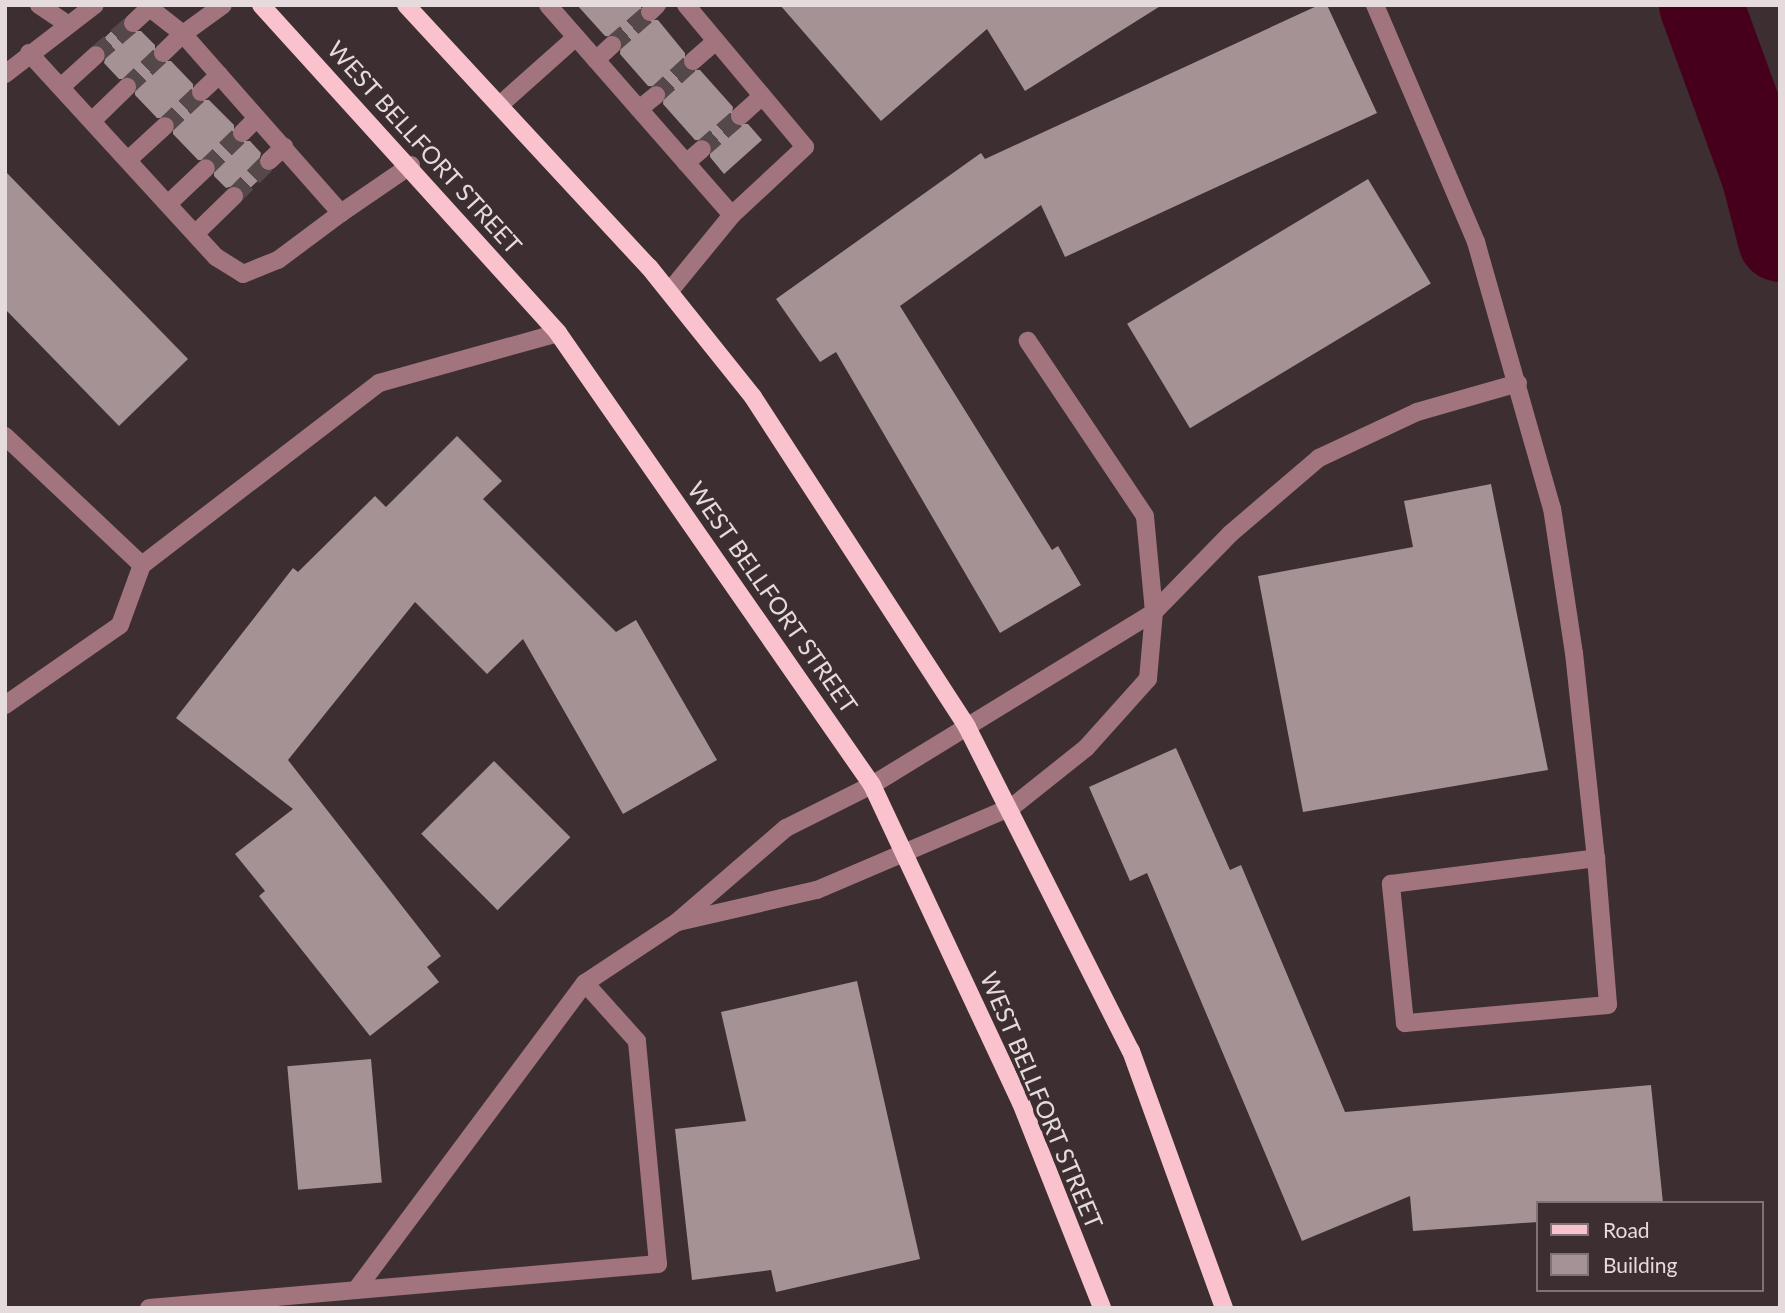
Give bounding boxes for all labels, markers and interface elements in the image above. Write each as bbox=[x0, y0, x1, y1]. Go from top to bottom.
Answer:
street label: WEST BELLFORT STREET bbox=[321, 34, 529, 260]
street label: WEST BELLFORT STREET bbox=[682, 475, 864, 719]
street label: WEST BELLFORT STREET bbox=[975, 967, 1109, 1233]
legend bbox=[1536, 1201, 1764, 1292]
text: Road bbox=[1603, 1217, 1650, 1242]
text: Building bbox=[1603, 1252, 1678, 1277]

